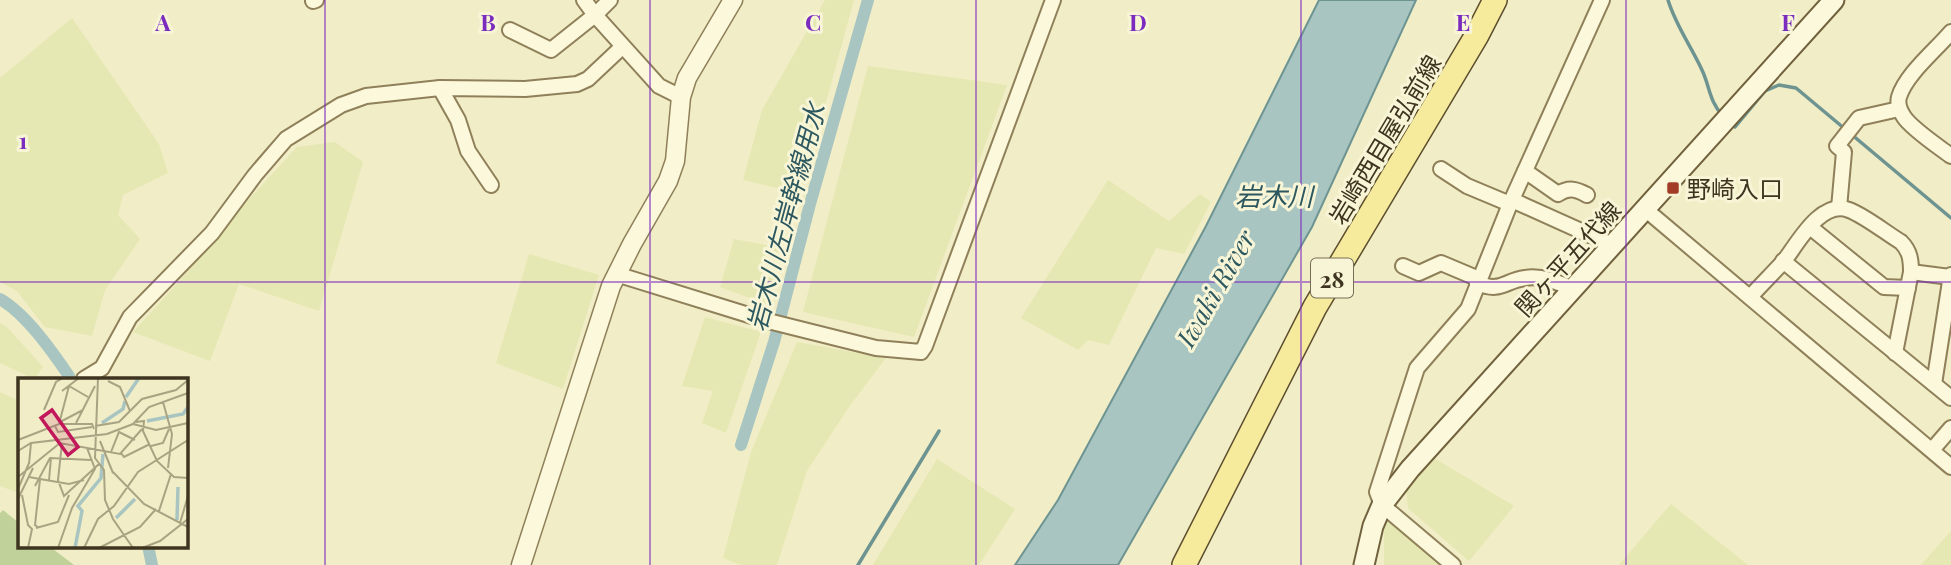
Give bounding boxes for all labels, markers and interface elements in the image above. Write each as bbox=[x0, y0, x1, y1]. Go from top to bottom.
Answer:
text: A bbox=[154, 6, 171, 37]
text: B bbox=[480, 6, 496, 37]
text: C bbox=[805, 6, 821, 37]
text: D bbox=[1129, 6, 1147, 37]
text: E bbox=[1456, 6, 1470, 37]
text: F bbox=[1781, 6, 1795, 37]
street label: 岩崎西目屋弘前線 bbox=[1321, 48, 1447, 230]
water label: 岩木川左岸幹線用水 bbox=[738, 97, 833, 335]
text: 1 bbox=[19, 124, 28, 155]
place label: 野崎入口 bbox=[1687, 172, 1783, 204]
water label: 岩木川 bbox=[1235, 178, 1316, 213]
marker: 野崎入口 bbox=[1665, 180, 1681, 196]
street label: 関ヶ平五代線 bbox=[1507, 194, 1627, 322]
water label: Iwaki River bbox=[1167, 223, 1263, 354]
road number: 28 bbox=[1311, 258, 1353, 298]
inset map bbox=[18, 378, 187, 548]

